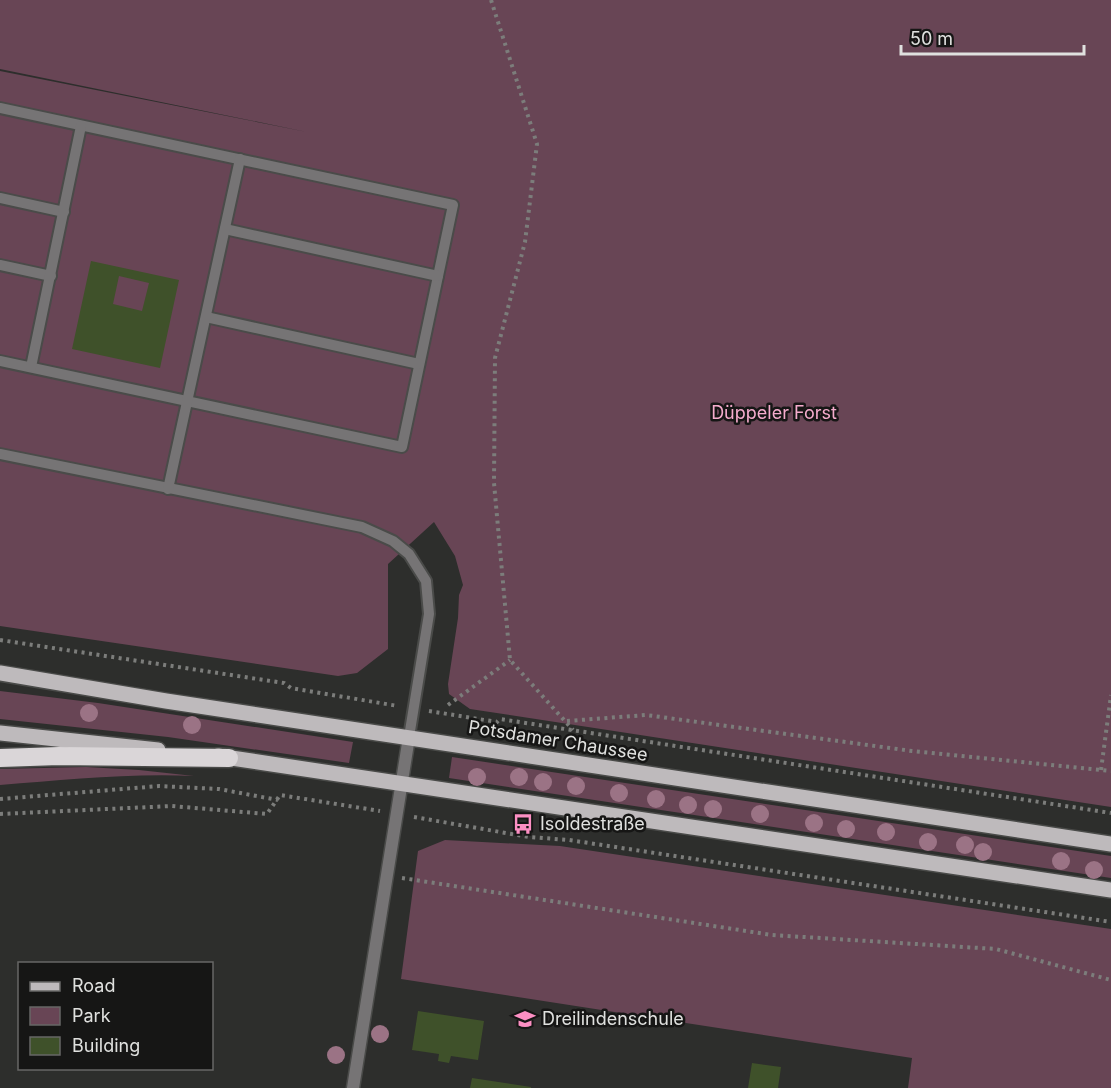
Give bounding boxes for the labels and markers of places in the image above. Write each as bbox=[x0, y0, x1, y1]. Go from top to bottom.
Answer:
bus stop icon: Isoldestraße bbox=[511, 812, 535, 836]
place label: Isoldestraße bbox=[540, 813, 645, 834]
school or university icon: Dreilindenschule bbox=[513, 1007, 537, 1031]
place label: Dreilindenschule bbox=[542, 1008, 684, 1029]

